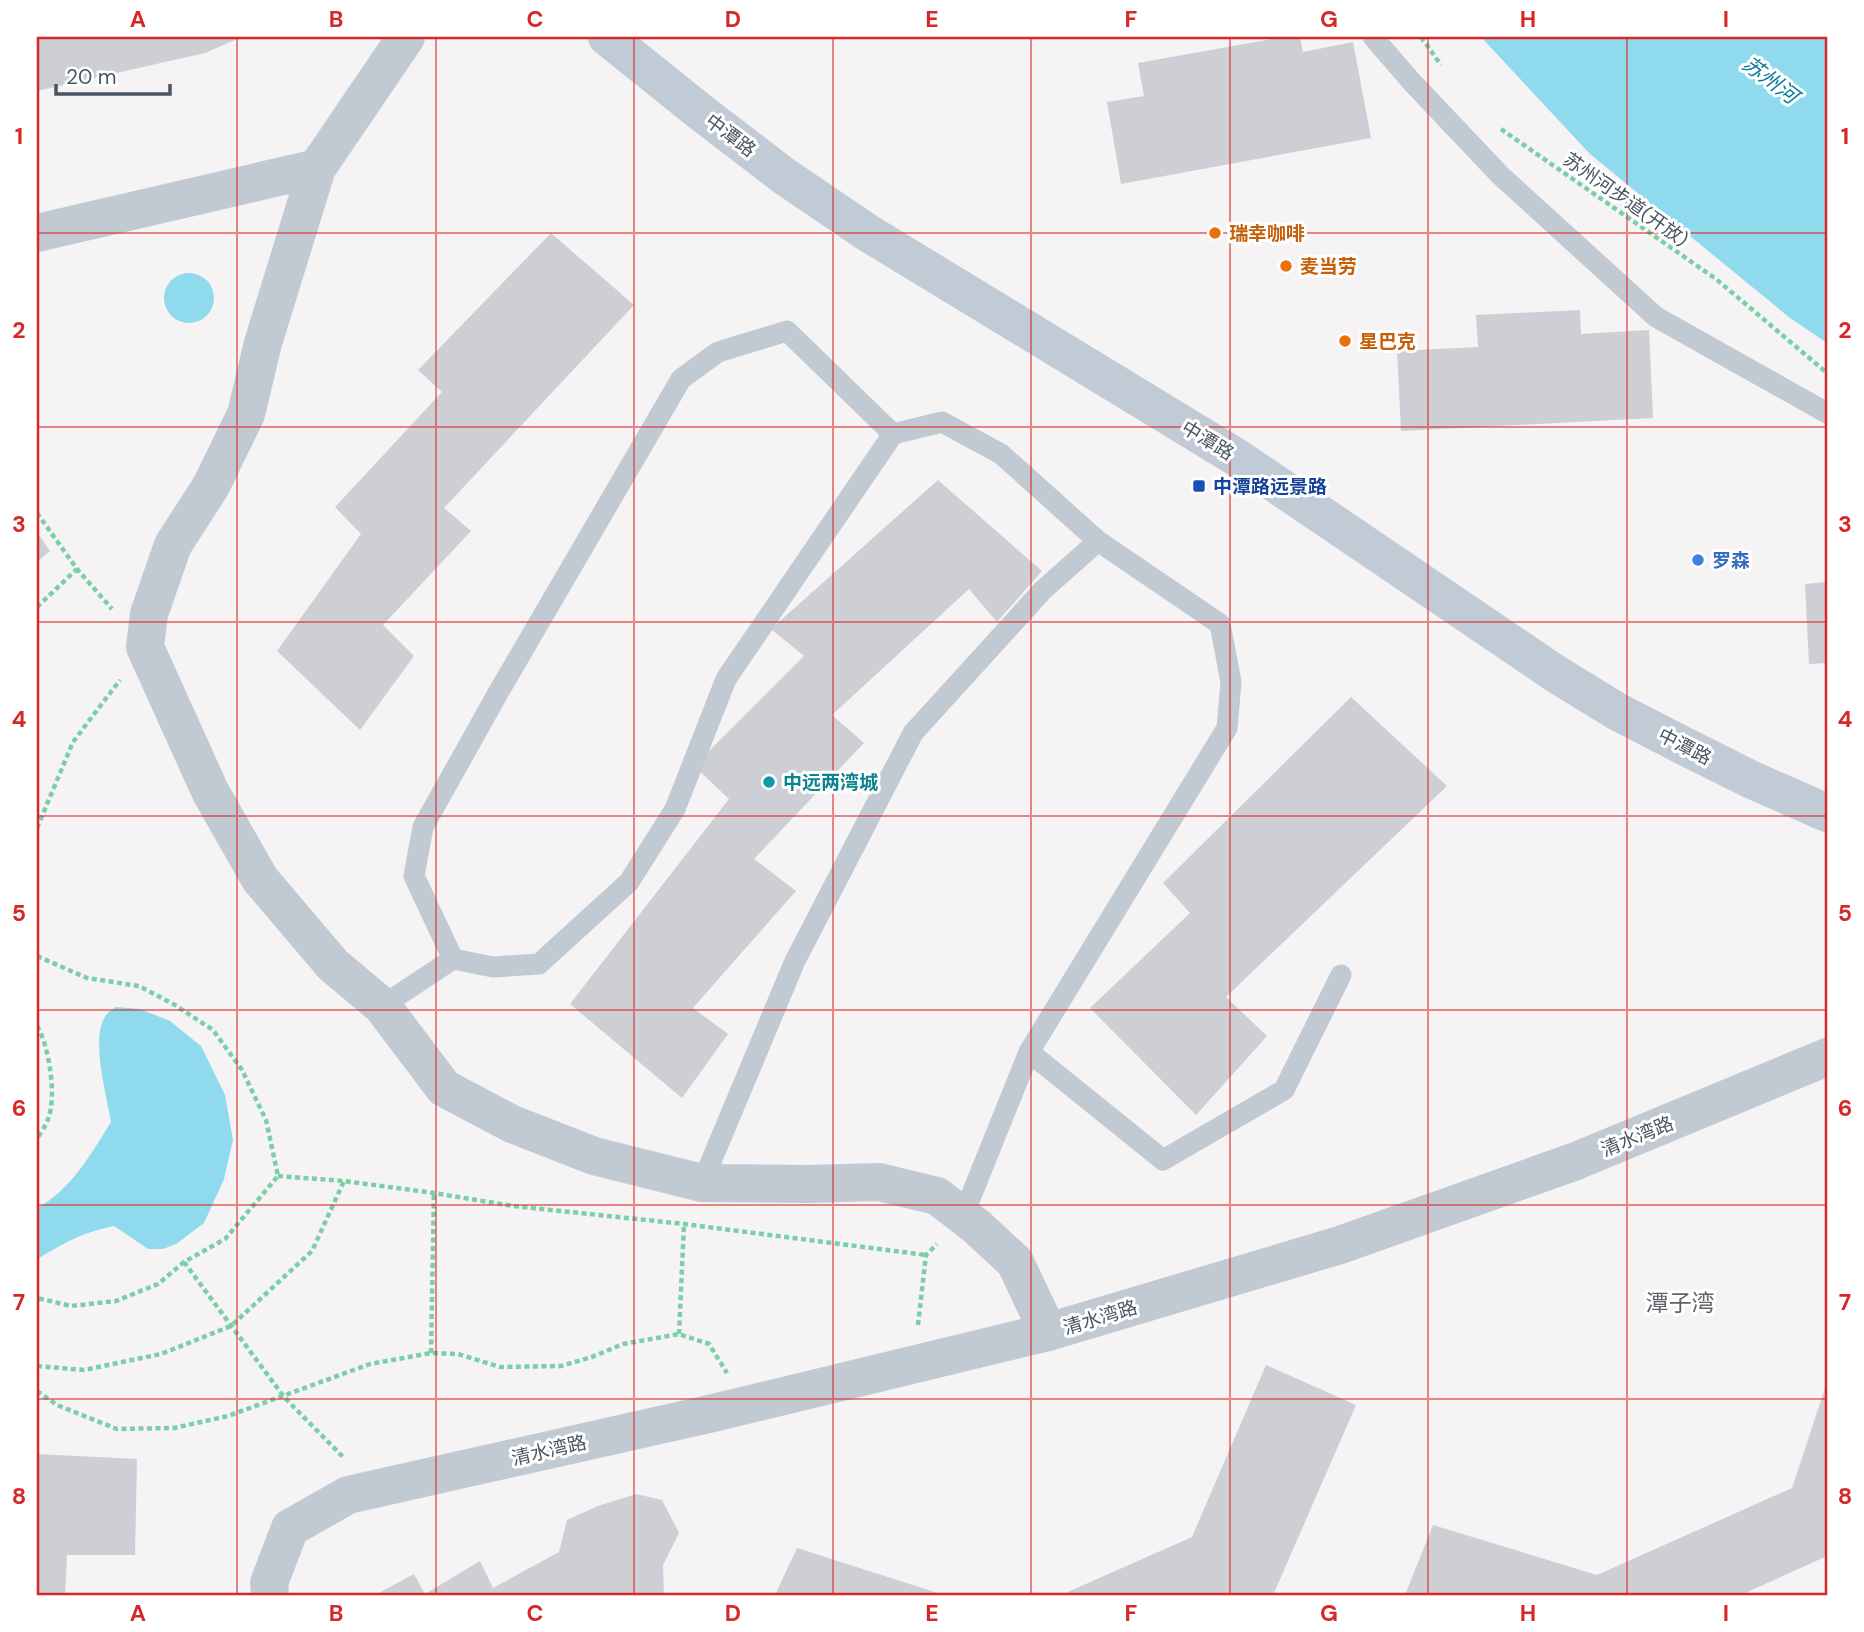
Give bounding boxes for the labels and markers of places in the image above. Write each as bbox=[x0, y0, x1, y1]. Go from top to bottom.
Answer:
place label: 瑞幸咖啡 bbox=[1229, 221, 1305, 246]
marker: 瑞幸咖啡 bbox=[1207, 225, 1223, 241]
place label: 麦当劳 bbox=[1300, 254, 1357, 279]
marker: 麦当劳 bbox=[1278, 258, 1294, 274]
place label: 星巴克 bbox=[1359, 329, 1416, 354]
marker: 星巴克 bbox=[1337, 333, 1353, 349]
place label: 中潭路远景路 bbox=[1213, 474, 1327, 499]
marker: 中潭路远景路 bbox=[1191, 478, 1207, 494]
place label: 罗森 bbox=[1712, 548, 1750, 573]
marker: 罗森 bbox=[1690, 552, 1706, 568]
place label: 中远两湾城 bbox=[783, 770, 878, 795]
marker: 中远两湾城 bbox=[761, 774, 777, 790]

